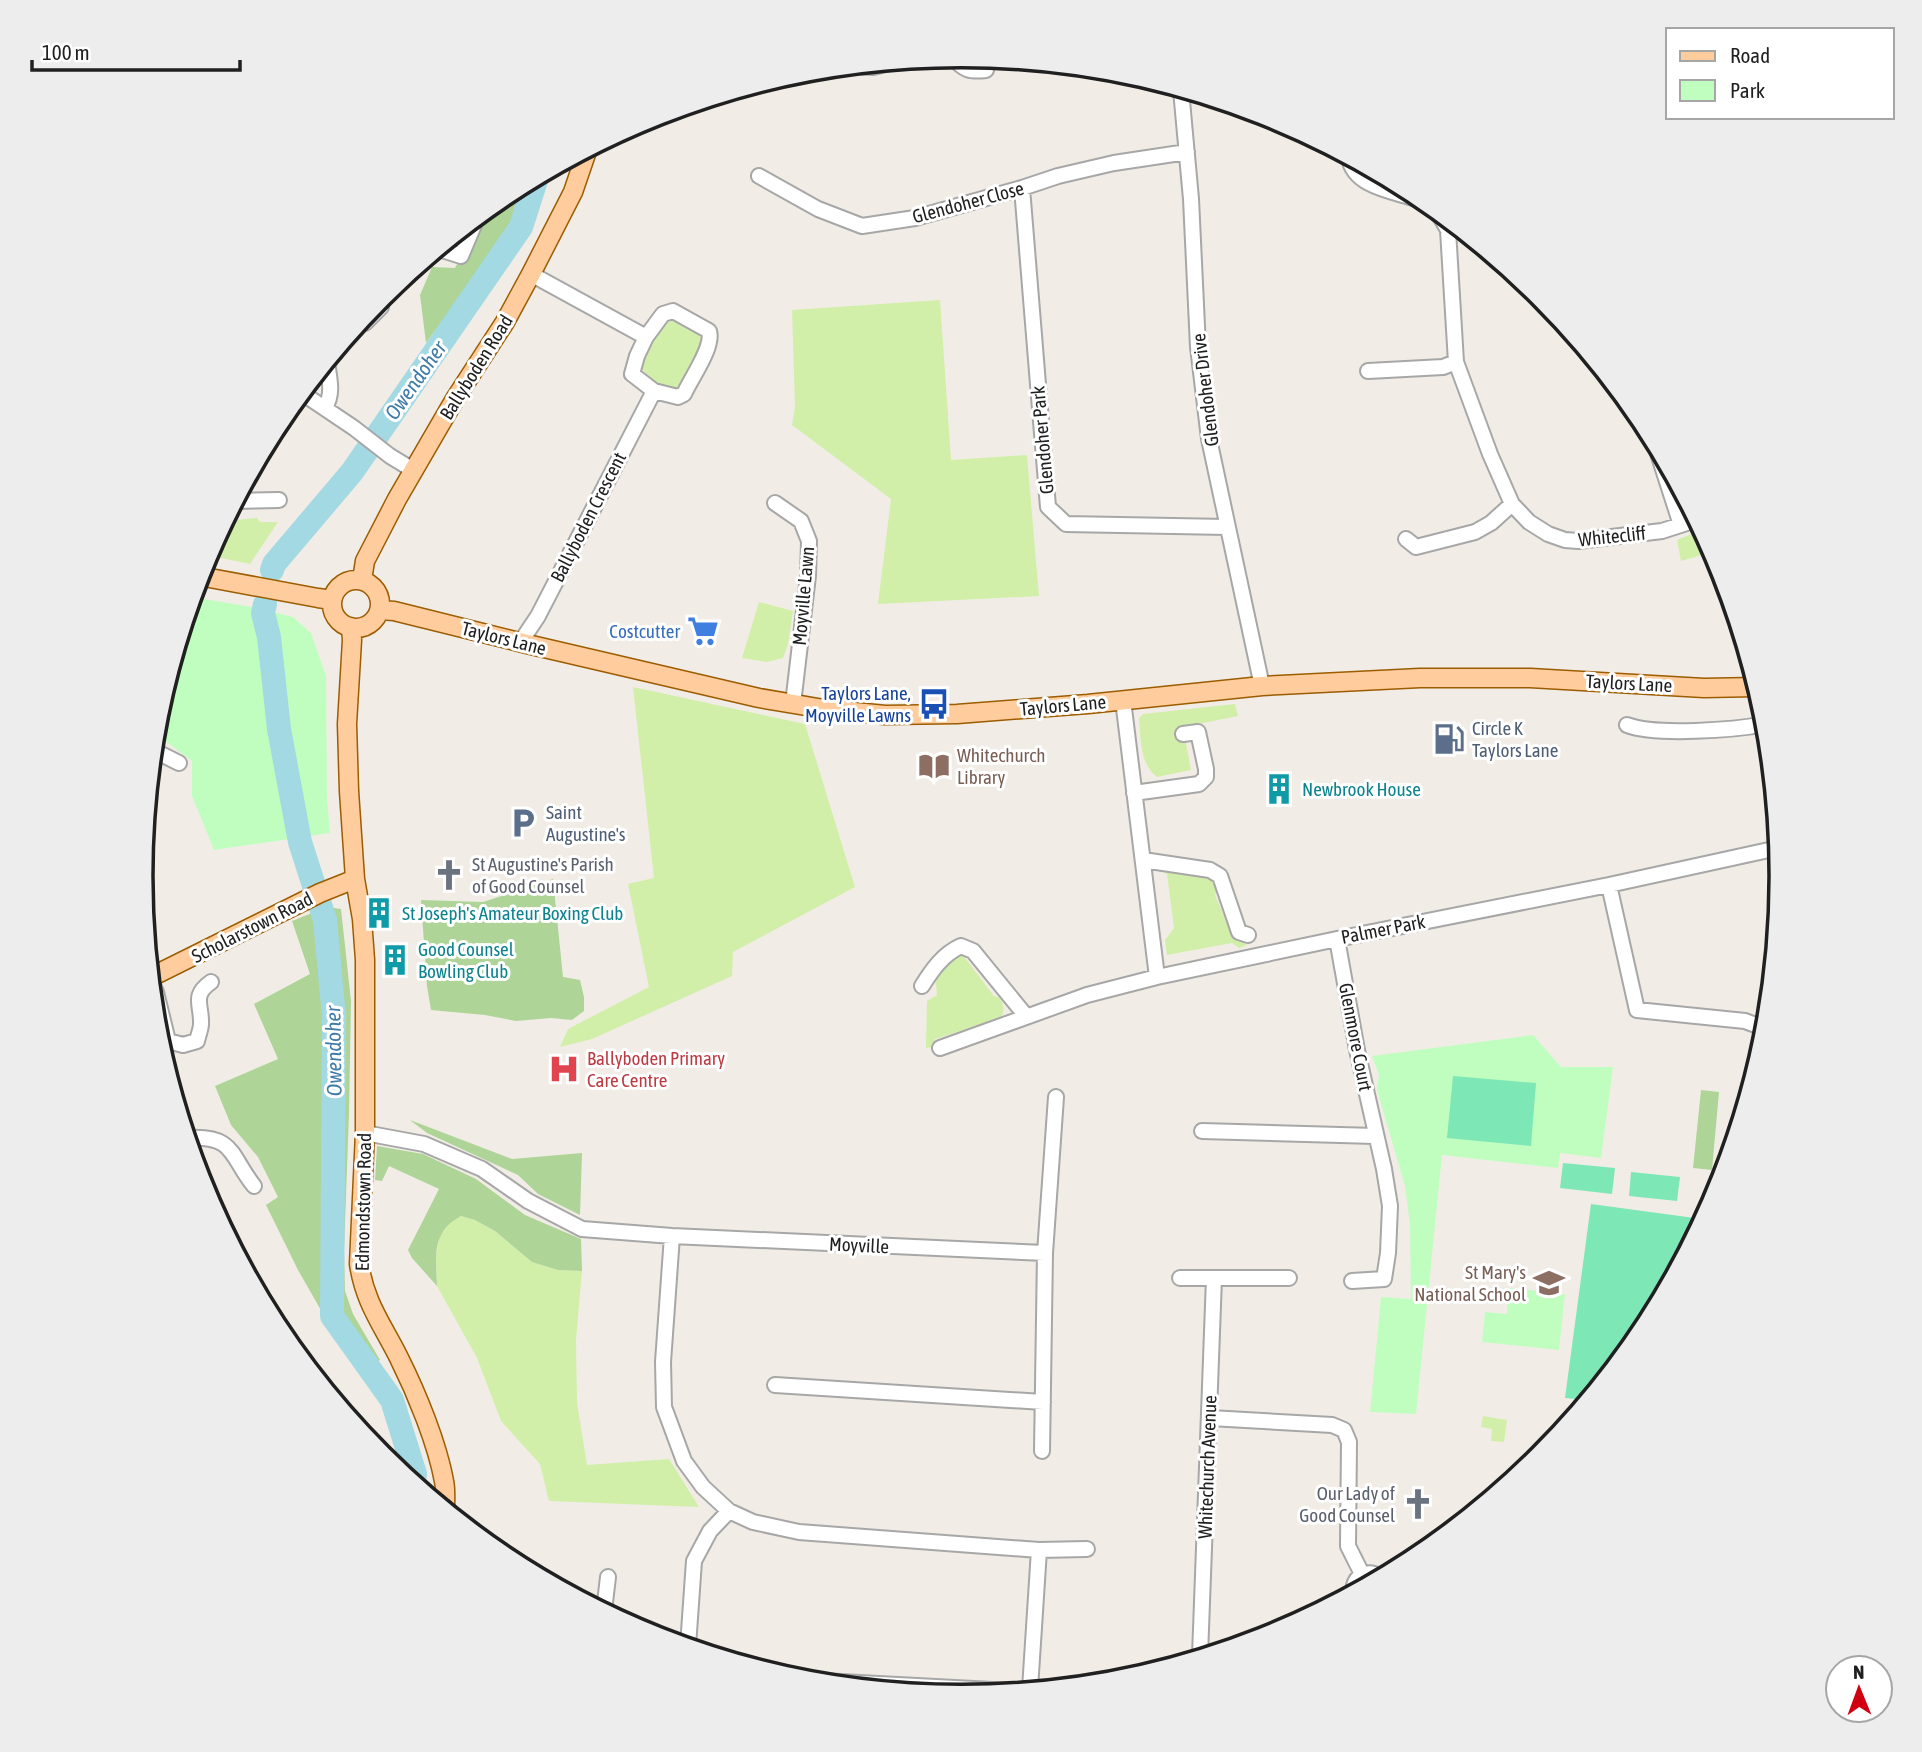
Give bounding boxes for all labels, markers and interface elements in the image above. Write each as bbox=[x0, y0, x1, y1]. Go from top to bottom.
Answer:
scale bar bbox=[32, 28, 240, 72]
legend bbox=[1666, 28, 1894, 119]
text: 100 m bbox=[42, 40, 90, 64]
text: Road bbox=[1730, 43, 1770, 67]
text: Park bbox=[1730, 78, 1765, 102]
street label: Glendoher Close bbox=[910, 177, 1026, 227]
street label: Ballyboden Road bbox=[435, 311, 517, 423]
street label: Glendoher Drive bbox=[1187, 332, 1223, 448]
water label: Owendoher bbox=[379, 336, 451, 424]
street label: Glendoher Park bbox=[1026, 384, 1058, 495]
street label: Ballyboden Crescent bbox=[546, 448, 630, 586]
street label: Whitecliff bbox=[1577, 521, 1648, 550]
street label: Moyville Lawn bbox=[788, 546, 818, 646]
supermarket icon: Costcutter bbox=[686, 614, 720, 648]
street label: Taylors Lane bbox=[459, 617, 549, 659]
place label: Costcutter bbox=[609, 620, 680, 642]
street label: Taylors Lane bbox=[1585, 670, 1673, 696]
place label: Taylors Lane, Moyville Lawns bbox=[805, 682, 911, 726]
bus stop icon: Taylors Lane, Moyville Lawns bbox=[917, 687, 951, 721]
street label: Taylors Lane bbox=[1019, 690, 1107, 720]
place label: Circle K Taylors Lane bbox=[1472, 717, 1558, 761]
fuel station icon: Circle K Taylors Lane bbox=[1432, 722, 1466, 756]
place label: Whitechurch Library bbox=[957, 744, 1045, 788]
library icon: Whitechurch Library bbox=[917, 749, 951, 783]
building icon: Newbrook House bbox=[1262, 772, 1296, 806]
place label: Newbrook House bbox=[1302, 778, 1421, 800]
place label: Saint Augustine's bbox=[546, 801, 626, 845]
parking icon: Saint Augustine's bbox=[506, 806, 540, 840]
place label: St Augustine's Parish of Good Counsel bbox=[472, 853, 614, 897]
church icon: St Augustine's Parish of Good Counsel bbox=[432, 858, 466, 892]
street label: Scholarstown Road bbox=[188, 887, 316, 967]
building icon: St Joseph's Amateur Boxing Club bbox=[362, 896, 396, 930]
place label: St Joseph's Amateur Boxing Club bbox=[402, 902, 623, 924]
street label: Palmer Park bbox=[1339, 910, 1427, 948]
place label: Good Counsel Bowling Club bbox=[418, 938, 514, 982]
building icon: Good Counsel Bowling Club bbox=[378, 943, 412, 977]
street label: Glenmore Court bbox=[1335, 981, 1377, 1093]
water label: Owendoher bbox=[320, 1005, 346, 1096]
place label: Ballyboden Primary Care Centre bbox=[587, 1047, 725, 1091]
hospital icon: Ballyboden Primary Care Centre bbox=[547, 1052, 581, 1086]
street label: Edmondstown Road bbox=[351, 1133, 375, 1271]
street label: Moyville bbox=[828, 1232, 890, 1258]
place label: St Mary's National School bbox=[1414, 1261, 1526, 1305]
school or university icon: St Mary's National School bbox=[1532, 1266, 1566, 1300]
street label: Whitechurch Avenue bbox=[1194, 1395, 1220, 1539]
place label: Our Lady of Good Counsel bbox=[1299, 1482, 1395, 1526]
church icon: Our Lady of Good Counsel bbox=[1401, 1487, 1435, 1521]
north arrow bbox=[1824, 1654, 1894, 1724]
text: N bbox=[1853, 1661, 1865, 1683]

